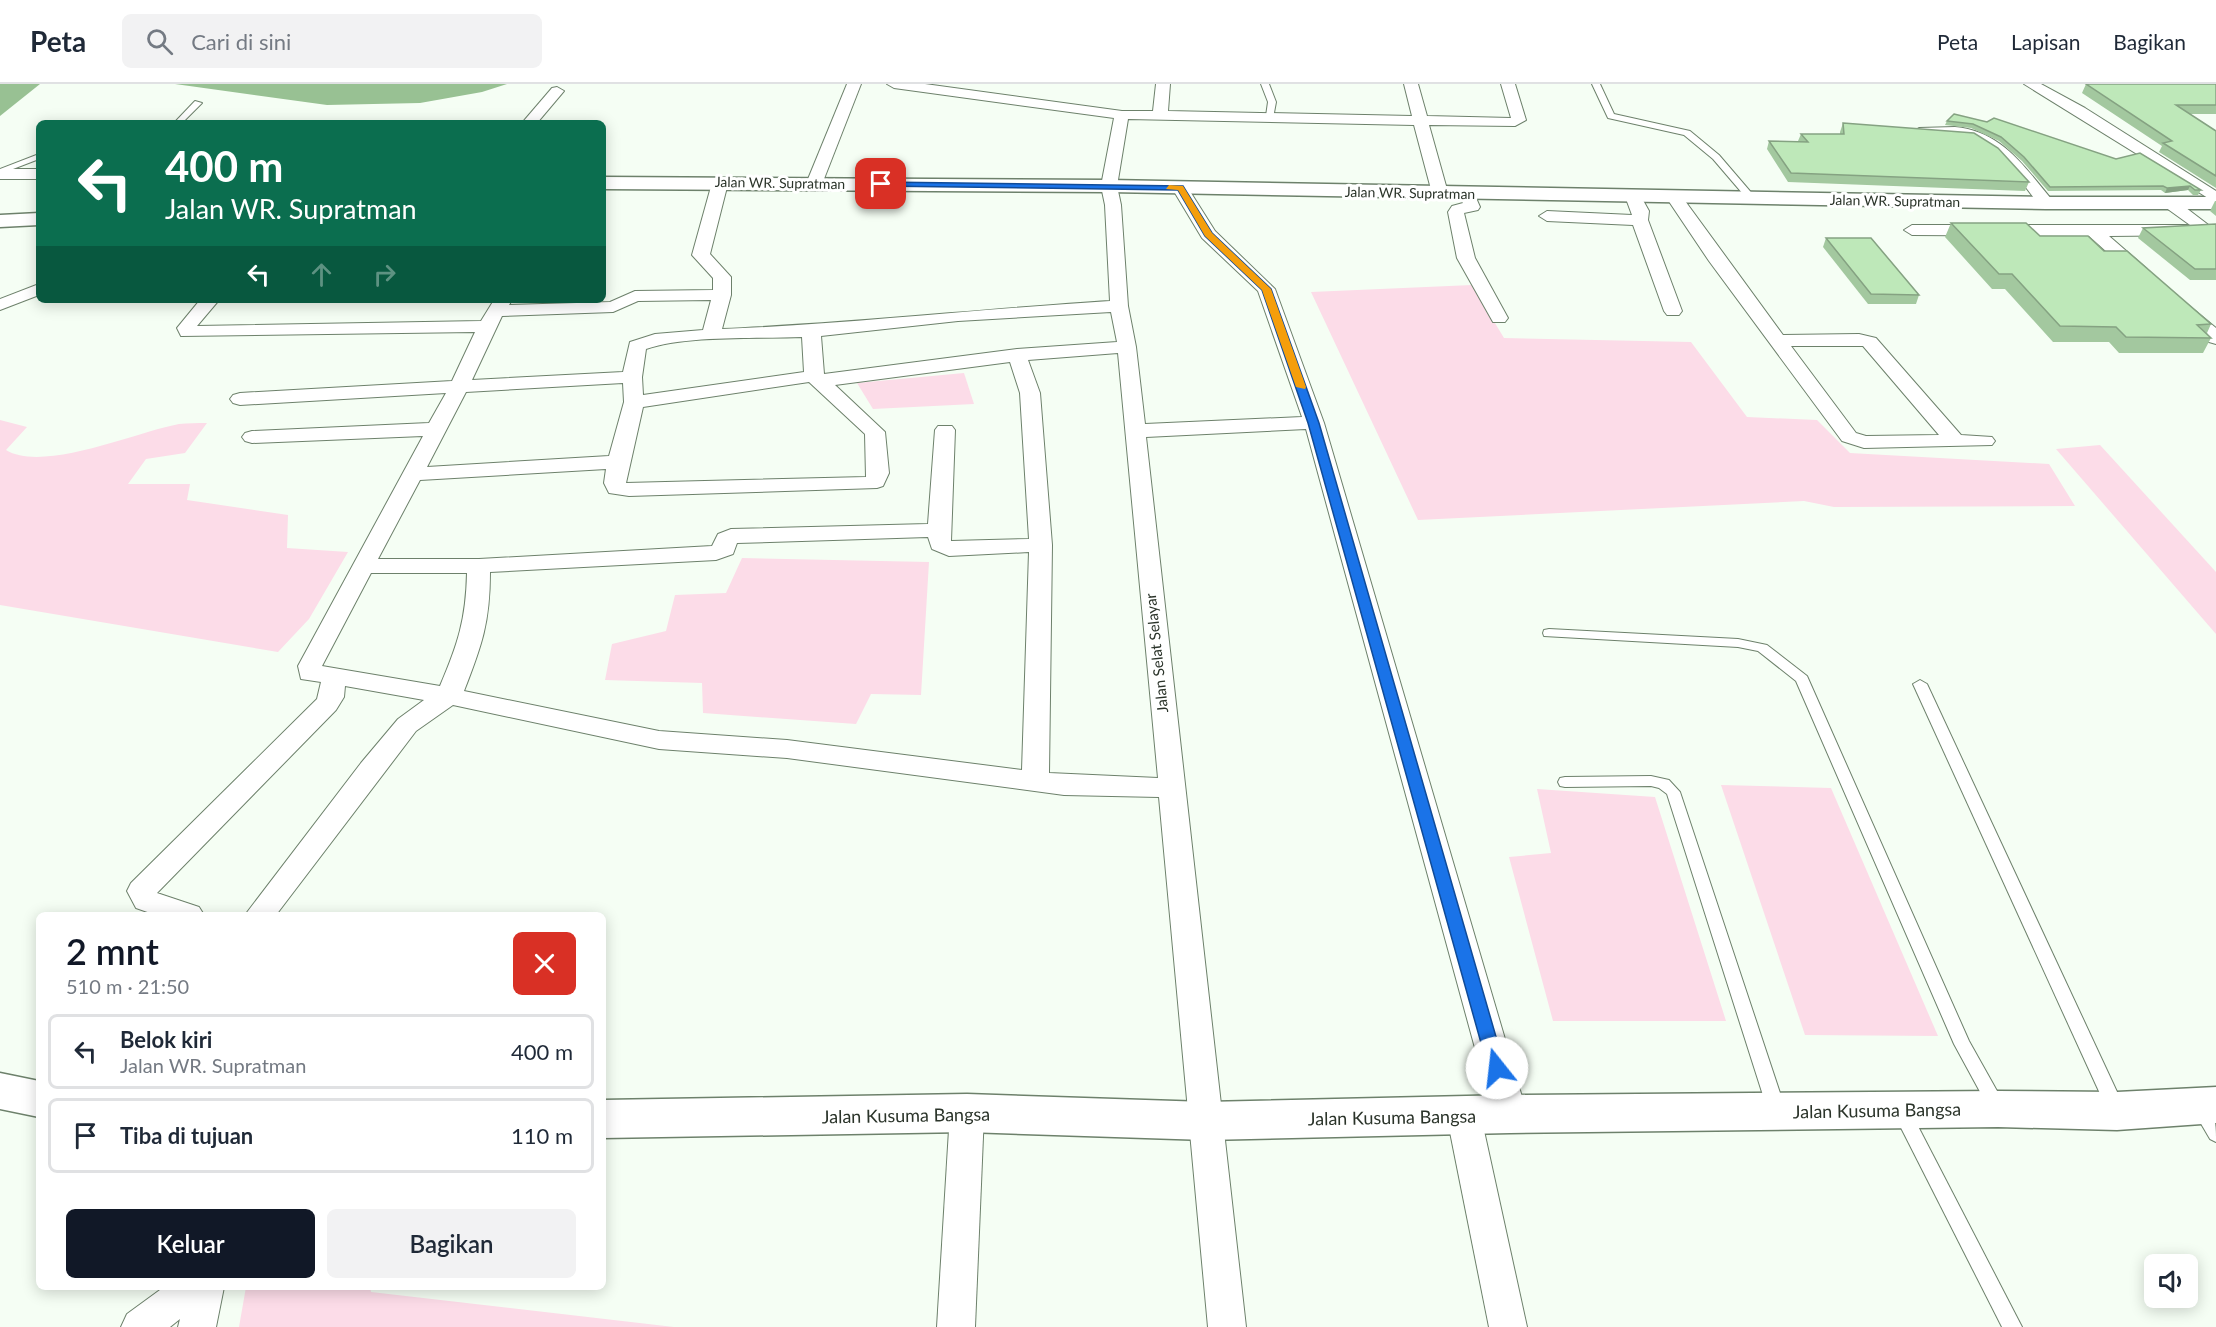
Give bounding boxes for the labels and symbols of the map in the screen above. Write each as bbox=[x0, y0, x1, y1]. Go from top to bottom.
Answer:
pin bbox=[855, 158, 906, 209]
street label: Jalan WR. Supratman bbox=[715, 173, 845, 192]
street label: Jalan WR. Supratman bbox=[1345, 183, 1475, 202]
street label: Jalan WR. Supratman bbox=[1830, 191, 1960, 210]
street label: Jalan Selat Selayar bbox=[1141, 592, 1171, 714]
position arrow bbox=[1465, 1036, 1529, 1100]
street label: Jalan Kusuma Bangsa bbox=[1793, 1098, 1961, 1122]
street label: Jalan Kusuma Bangsa bbox=[822, 1103, 990, 1127]
street label: Jalan Kusuma Bangsa bbox=[1308, 1105, 1476, 1129]

